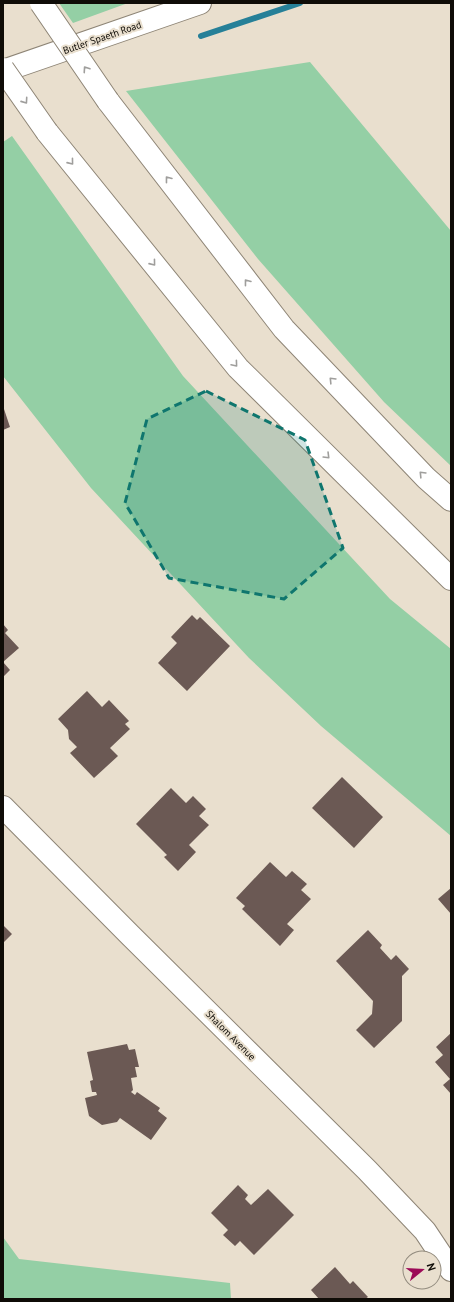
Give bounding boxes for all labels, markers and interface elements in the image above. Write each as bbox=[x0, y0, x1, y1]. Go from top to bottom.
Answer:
street label: Butler Spaeth Road bbox=[61, 18, 143, 57]
one-way arrow bbox=[83, 66, 91, 73]
one-way arrow bbox=[20, 96, 27, 103]
one-way arrow bbox=[67, 158, 74, 165]
one-way arrow bbox=[166, 176, 173, 183]
one-way arrow bbox=[149, 258, 156, 266]
one-way arrow bbox=[245, 279, 252, 286]
one-way arrow bbox=[231, 359, 238, 366]
one-way arrow bbox=[330, 377, 337, 385]
one-way arrow bbox=[322, 451, 330, 459]
one-way arrow bbox=[419, 471, 427, 479]
street label: Shalom Avenue bbox=[203, 1008, 258, 1063]
north arrow bbox=[402, 1250, 442, 1290]
text: N bbox=[424, 1261, 439, 1273]

